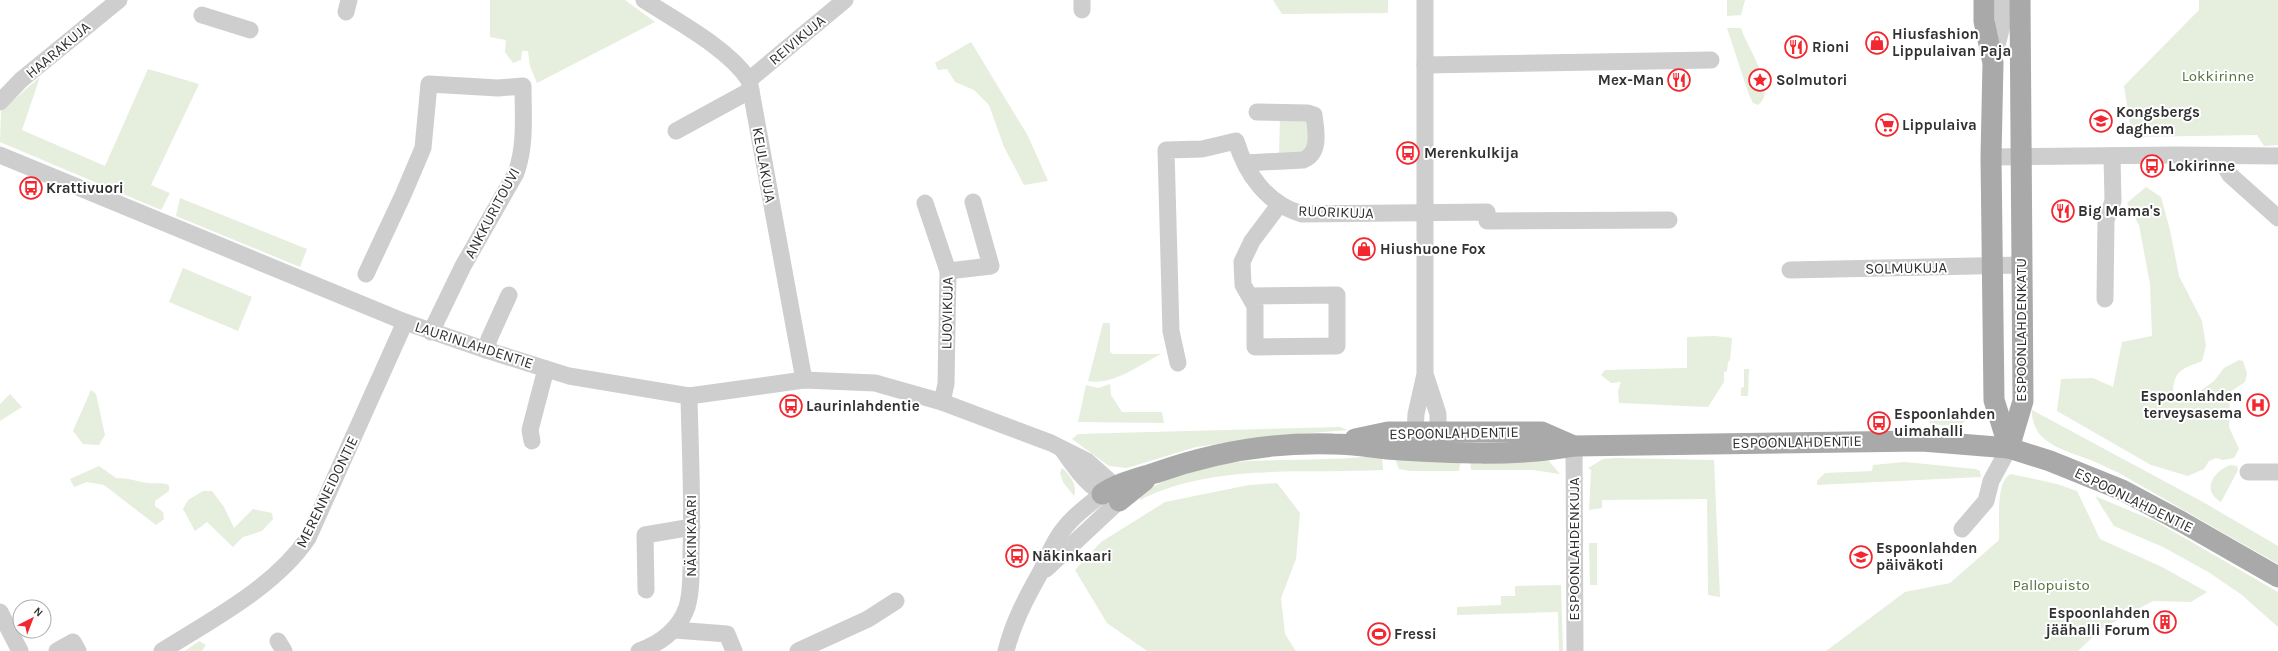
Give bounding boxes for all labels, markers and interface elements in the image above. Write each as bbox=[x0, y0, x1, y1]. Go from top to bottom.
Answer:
street label: REIVIKUJA bbox=[765, 11, 829, 69]
street label: HAARAKUJA bbox=[22, 18, 94, 82]
place label: Hiusfashion Lippulaivan Paja bbox=[1892, 25, 2011, 60]
shop icon: Hiusfashion Lippulaivan Paja bbox=[1864, 30, 1890, 56]
restaurant icon: Rioni bbox=[1783, 34, 1809, 60]
place label: Rioni bbox=[1812, 38, 1849, 56]
restaurant icon: Mex-Man bbox=[1666, 67, 1692, 93]
place icon: Solmutori bbox=[1747, 67, 1773, 93]
park label: Lokkirinne bbox=[2182, 67, 2254, 85]
place label: Mex-Man bbox=[1598, 71, 1664, 89]
place label: Solmutori bbox=[1776, 71, 1847, 89]
place label: Kongsbergs daghem bbox=[2116, 103, 2200, 138]
school or university icon: Kongsbergs daghem bbox=[2088, 108, 2114, 134]
supermarket icon: Lippulaiva bbox=[1874, 112, 1900, 138]
place label: Lippulaiva bbox=[1902, 116, 1977, 134]
street label: KEULAKUJA bbox=[748, 126, 780, 205]
bus stop icon: Merenkulkija bbox=[1395, 140, 1421, 166]
place label: Merenkulkija bbox=[1424, 144, 1519, 162]
bus stop icon: Lokirinne bbox=[2139, 153, 2165, 179]
place label: Lokirinne bbox=[2168, 157, 2235, 175]
street label: ANKKURITOUVI bbox=[461, 165, 523, 261]
bus stop icon: Krattivuori bbox=[18, 175, 44, 201]
place label: Krattivuori bbox=[46, 179, 124, 197]
restaurant icon: Big Mama's bbox=[2050, 198, 2076, 224]
street label: RUORIKUJA bbox=[1298, 202, 1374, 222]
place label: Big Mama's bbox=[2078, 202, 2161, 220]
shop icon: Hiushuone Fox bbox=[1351, 236, 1377, 262]
place label: Hiushuone Fox bbox=[1380, 240, 1486, 258]
street label: SOLMUKUJA bbox=[1865, 258, 1947, 278]
street label: ESPOONLAHDENKATU bbox=[2012, 258, 2030, 402]
street label: LUOVIKUJA bbox=[937, 276, 957, 349]
street label: LAURINLAHDENTIE bbox=[413, 317, 535, 373]
place label: Espoonlahden terveysasema bbox=[2141, 387, 2242, 422]
hospital icon: Espoonlahden terveysasema bbox=[2245, 392, 2271, 418]
bus stop icon: Laurinlahdentie bbox=[778, 393, 804, 419]
place label: Laurinlahdentie bbox=[806, 397, 920, 415]
place label: Espoonlahden uimahalli bbox=[1894, 405, 1995, 440]
bus stop icon: Espoonlahden uimahalli bbox=[1866, 410, 1892, 436]
street label: ESPOONLAHDENTIE bbox=[1389, 423, 1519, 443]
street label: ESPOONLAHDENTIE bbox=[1732, 432, 1862, 452]
street label: MERENNEIDONTIE bbox=[292, 433, 362, 551]
street label: ESPOONLAHDENTIE bbox=[2072, 463, 2196, 537]
street label: ESPOONLAHDENKUJA bbox=[1565, 477, 1583, 621]
street label: NÄKINKAARI bbox=[682, 495, 700, 577]
place label: Espoonlahden päiväkoti bbox=[1876, 539, 1977, 574]
bus stop icon: Näkinkaari bbox=[1004, 543, 1030, 569]
school or university icon: Espoonlahden päiväkoti bbox=[1848, 544, 1874, 570]
place label: Näkinkaari bbox=[1032, 547, 1112, 565]
park label: Pallopuisto bbox=[2012, 576, 2090, 594]
north arrow bbox=[12, 599, 52, 639]
text: N bbox=[31, 604, 46, 619]
place label: Espoonlahden jäähalli Forum bbox=[2044, 604, 2150, 639]
building icon: Espoonlahden jäähalli Forum bbox=[2152, 609, 2178, 635]
sports icon: Fressi bbox=[1366, 621, 1392, 647]
place label: Fressi bbox=[1394, 625, 1437, 643]

